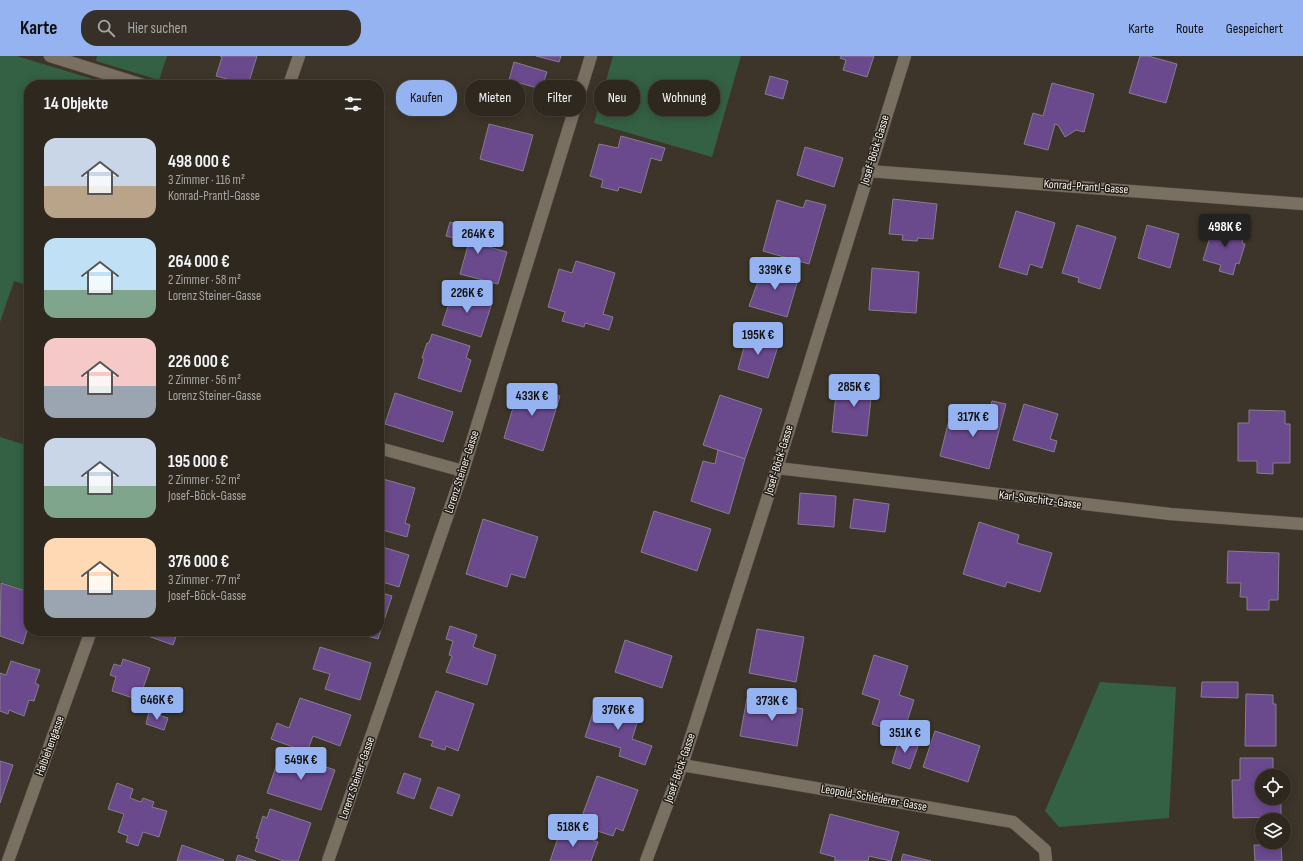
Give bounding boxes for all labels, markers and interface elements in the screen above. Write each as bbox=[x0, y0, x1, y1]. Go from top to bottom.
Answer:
search box bbox=[81, 10, 361, 46]
text: Karte bbox=[20, 17, 57, 40]
icon: search bbox=[95, 17, 117, 39]
text: Hier suchen bbox=[127, 19, 187, 38]
text: Karte bbox=[1128, 20, 1154, 37]
text: Route bbox=[1176, 20, 1204, 37]
text: Gespeichert bbox=[1226, 20, 1283, 37]
chip: Kaufen bbox=[396, 80, 457, 116]
chip: Mieten bbox=[465, 80, 525, 116]
chip: Filter bbox=[533, 80, 586, 116]
chip: Neu bbox=[594, 80, 640, 116]
chip: Wohnung bbox=[648, 80, 720, 116]
icon: filters bbox=[342, 93, 364, 115]
text: 14 Objekte bbox=[44, 94, 108, 114]
street label: Josef-Böck-Gasse bbox=[857, 113, 893, 188]
text: 498 000 € bbox=[168, 152, 230, 172]
icon: home bbox=[76, 154, 124, 202]
text: 3 Zimmer · 116 m² bbox=[168, 172, 245, 188]
street label: Konrad-Prantl-Gasse bbox=[1043, 177, 1129, 197]
text: Konrad-Prantl-Gasse bbox=[168, 188, 260, 204]
pin: 498K € bbox=[1192, 214, 1258, 248]
text: 498K € bbox=[1208, 219, 1242, 235]
pin: 264K € bbox=[445, 221, 511, 255]
text: 264K € bbox=[461, 226, 495, 242]
text: 264 000 € bbox=[168, 252, 230, 272]
icon: home bbox=[76, 254, 124, 302]
pin: 339K € bbox=[742, 257, 808, 291]
text: 339K € bbox=[759, 262, 791, 278]
text: 2 Zimmer · 58 m² bbox=[168, 272, 241, 288]
pin: 226K € bbox=[434, 280, 500, 314]
text: 226K € bbox=[451, 285, 483, 301]
text: Lorenz Steiner-Gasse bbox=[168, 288, 261, 304]
pin: 195K € bbox=[725, 322, 791, 356]
text: 195K € bbox=[742, 327, 774, 343]
text: 226 000 € bbox=[168, 352, 229, 372]
icon: home bbox=[76, 354, 124, 402]
text: 2 Zimmer · 56 m² bbox=[168, 372, 241, 388]
pin: 285K € bbox=[821, 374, 887, 408]
text: 285K € bbox=[838, 379, 870, 395]
pin: 433K € bbox=[499, 383, 565, 417]
text: Lorenz Steiner-Gasse bbox=[168, 388, 261, 404]
text: 433K € bbox=[516, 388, 548, 404]
pin: 317K € bbox=[940, 404, 1006, 438]
text: 317K € bbox=[957, 409, 989, 425]
street label: Josef-Böck-Gasse bbox=[761, 423, 797, 498]
street label: Lorenz Steiner-Gasse bbox=[442, 429, 482, 515]
text: 195 000 € bbox=[168, 452, 228, 472]
icon: home bbox=[76, 454, 124, 502]
text: 2 Zimmer · 52 m² bbox=[168, 472, 241, 488]
text: Josef-Böck-Gasse bbox=[168, 488, 246, 504]
street label: Karl-Suschitz-Gasse bbox=[998, 488, 1082, 513]
text: 376 000 € bbox=[168, 552, 229, 572]
icon: home bbox=[76, 554, 124, 602]
text: 3 Zimmer · 77 m² bbox=[168, 572, 241, 588]
text: Josef-Böck-Gasse bbox=[168, 588, 246, 604]
pin: 646K € bbox=[124, 687, 190, 721]
pin: 373K € bbox=[739, 688, 805, 722]
text: 646K € bbox=[140, 692, 174, 708]
text: 373K € bbox=[756, 693, 788, 709]
pin: 376K € bbox=[585, 697, 651, 731]
text: 376K € bbox=[602, 702, 634, 718]
street label: Halblehengasse bbox=[32, 714, 68, 778]
pin: 351K € bbox=[872, 720, 938, 754]
text: 351K € bbox=[889, 725, 921, 741]
street label: Josef-Böck-Gasse bbox=[661, 731, 699, 806]
street label: Lorenz Steiner-Gasse bbox=[336, 735, 378, 821]
pin: 549K € bbox=[268, 747, 334, 781]
text: 549K € bbox=[284, 752, 318, 768]
map controls bbox=[1255, 769, 1291, 849]
button: locate bbox=[1255, 769, 1291, 805]
street label: Leopold-Schlederer-Gasse bbox=[820, 781, 928, 815]
button: layers bbox=[1255, 813, 1291, 849]
pin: 518K € bbox=[540, 814, 606, 848]
text: 518K € bbox=[557, 819, 589, 835]

